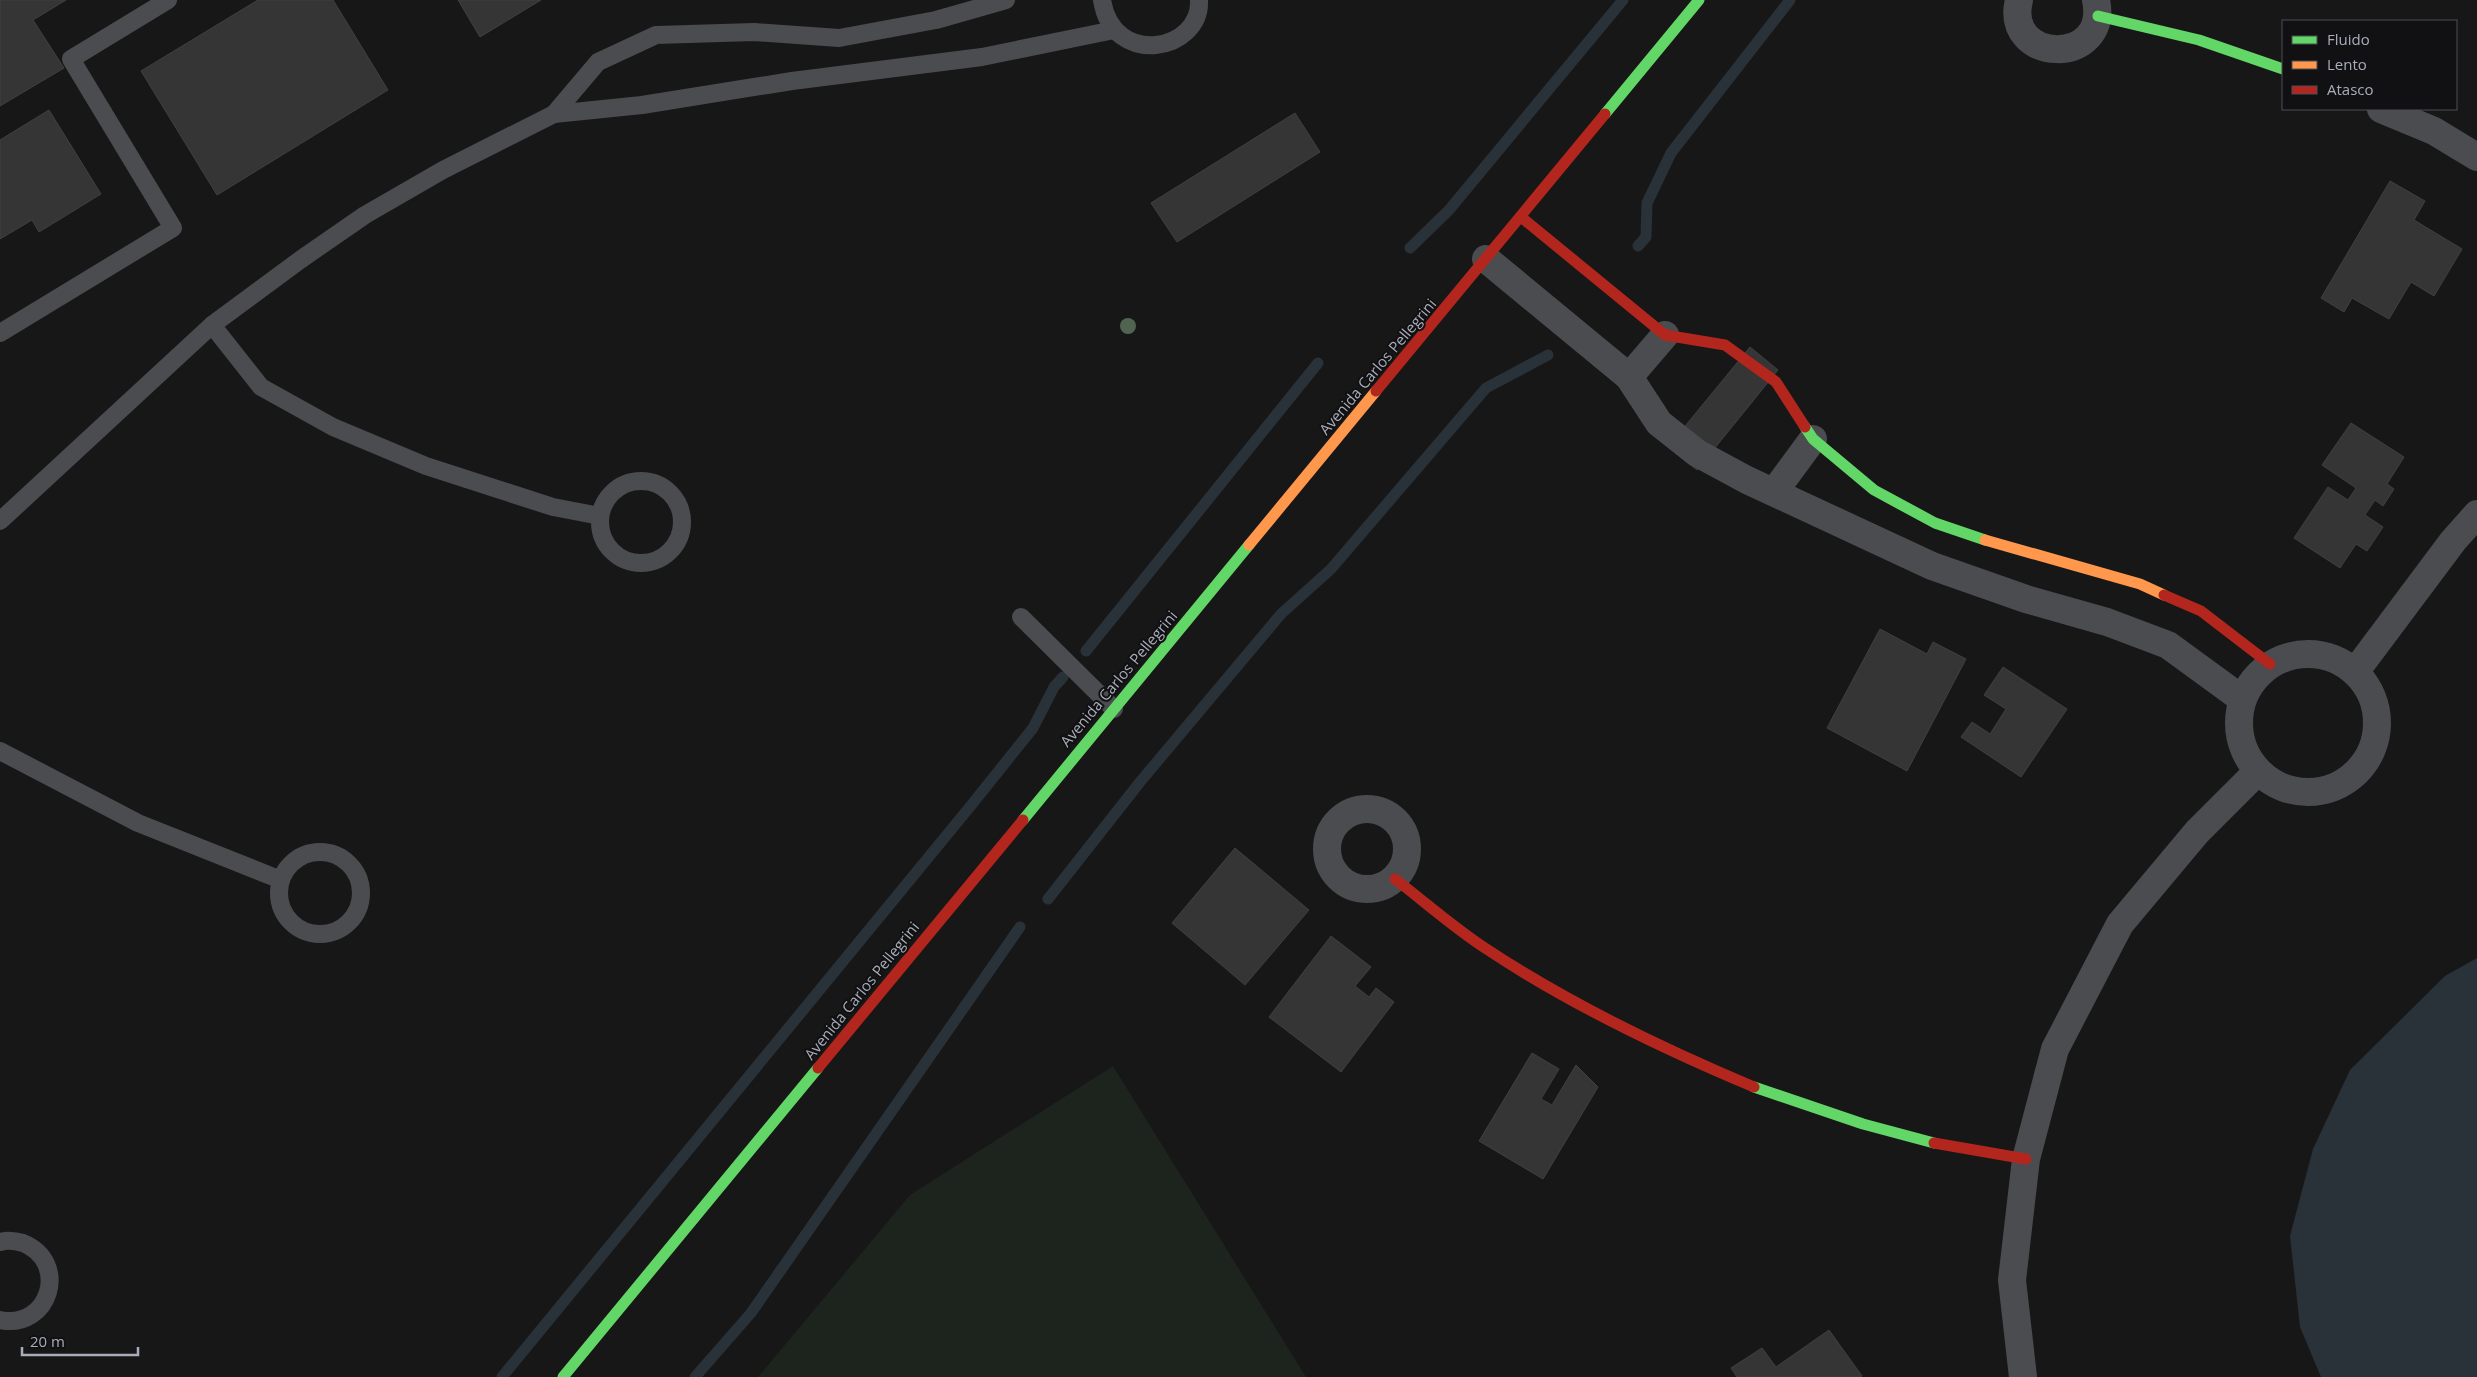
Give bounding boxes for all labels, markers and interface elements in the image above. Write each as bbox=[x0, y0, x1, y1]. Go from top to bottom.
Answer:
legend bbox=[2282, 20, 2457, 110]
text: Fluido bbox=[2327, 29, 2370, 49]
text: Lento bbox=[2327, 54, 2367, 74]
text: Atasco bbox=[2327, 79, 2374, 99]
street label: Avenida Carlos Pellegrini bbox=[1314, 294, 1440, 439]
street label: Avenida Carlos Pellegrini bbox=[1055, 606, 1181, 751]
street label: Avenida Carlos Pellegrini bbox=[799, 917, 923, 1064]
scale bar bbox=[22, 1324, 139, 1356]
text: 20 m bbox=[30, 1331, 65, 1351]

